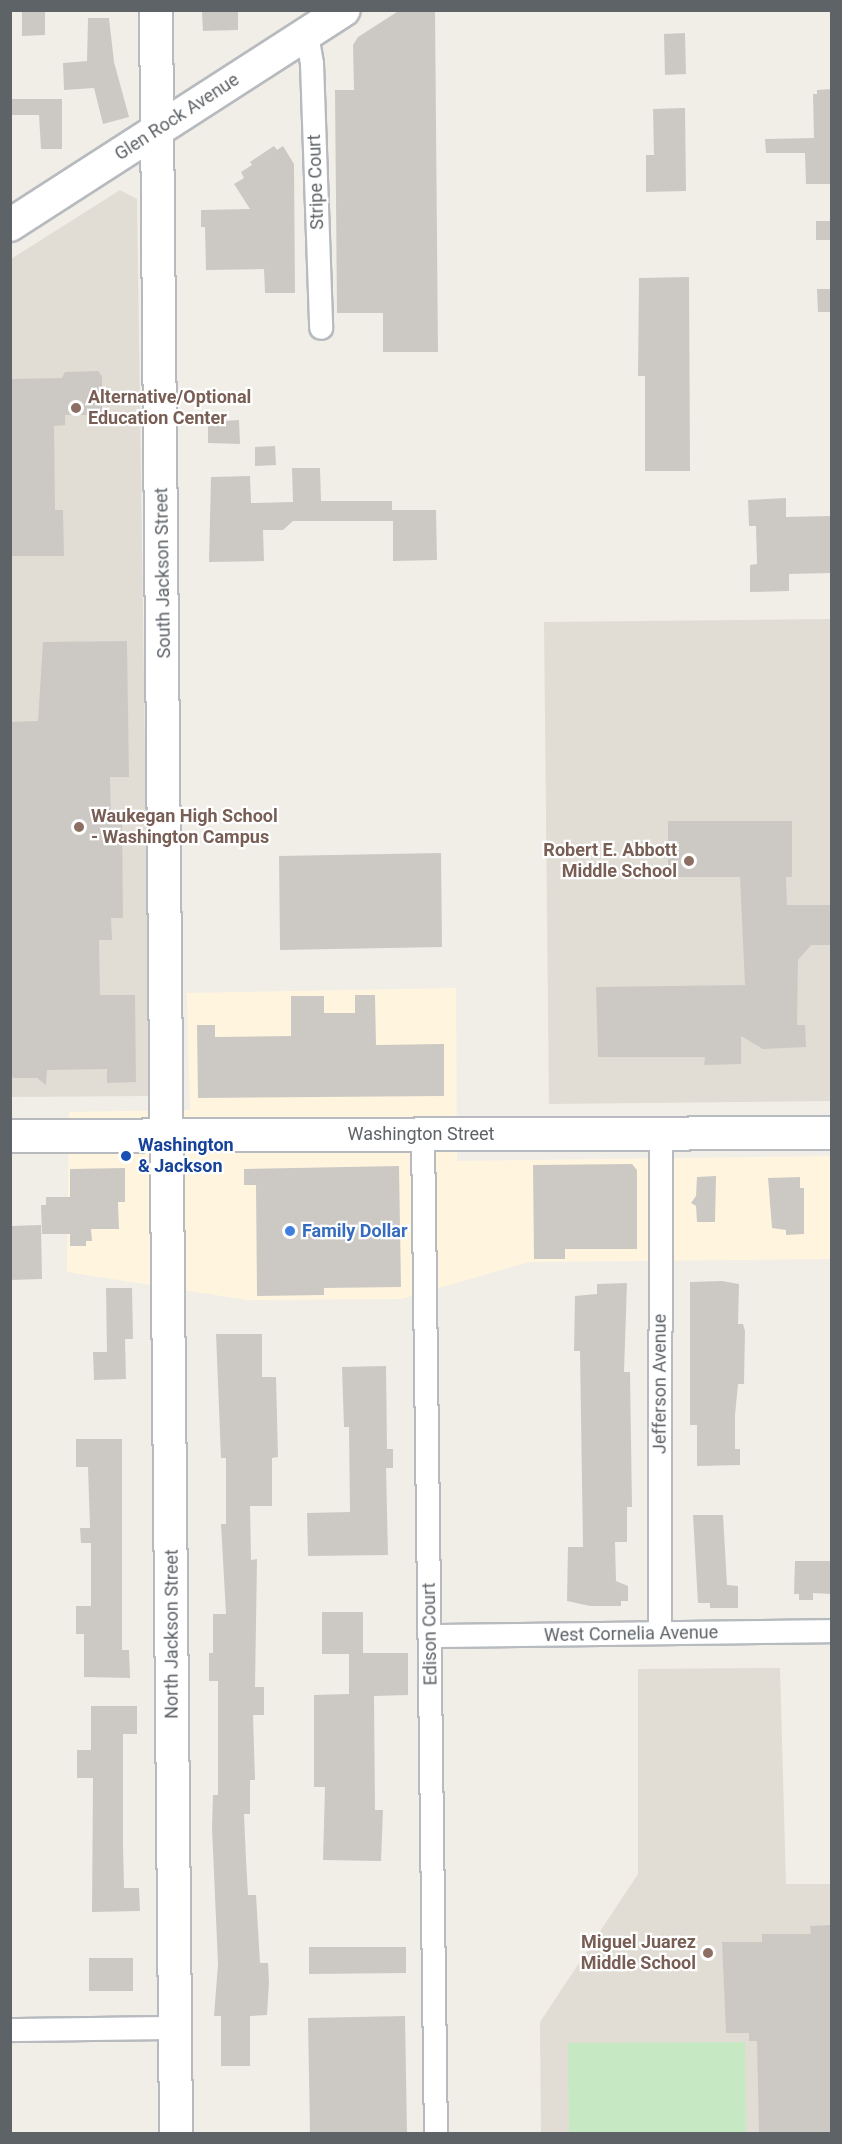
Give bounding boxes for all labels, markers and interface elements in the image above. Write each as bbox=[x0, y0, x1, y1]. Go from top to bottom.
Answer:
street label: Glen Rock Avenue bbox=[111, 69, 243, 165]
street label: Stripe Court bbox=[304, 134, 328, 230]
place label: Alternative/Optional Education Center bbox=[88, 387, 251, 430]
marker: Alternative/Optional Education Center bbox=[69, 401, 83, 415]
street label: South Jackson Street bbox=[151, 487, 175, 659]
place label: Waukegan High School - Washington Campus bbox=[91, 806, 278, 848]
marker: Waukegan High School - Washington Campus bbox=[72, 820, 86, 834]
place label: Robert E. Abbott Middle School bbox=[543, 840, 677, 882]
marker: Robert E. Abbott Middle School bbox=[682, 854, 696, 868]
street label: Washington Street bbox=[348, 1123, 494, 1145]
place label: Washington & Jackson bbox=[138, 1135, 234, 1178]
marker: Washington & Jackson bbox=[119, 1149, 133, 1163]
place label: Family Dollar bbox=[302, 1220, 407, 1242]
marker: Family Dollar bbox=[283, 1224, 297, 1238]
street label: Jefferson Avenue bbox=[649, 1314, 671, 1454]
street label: North Jackson Street bbox=[161, 1549, 183, 1719]
street label: Edison Court bbox=[418, 1582, 442, 1686]
street label: West Cornelia Avenue bbox=[544, 1622, 718, 1646]
place label: Miguel Juarez Middle School bbox=[581, 1932, 696, 1974]
marker: Miguel Juarez Middle School bbox=[701, 1946, 715, 1960]

